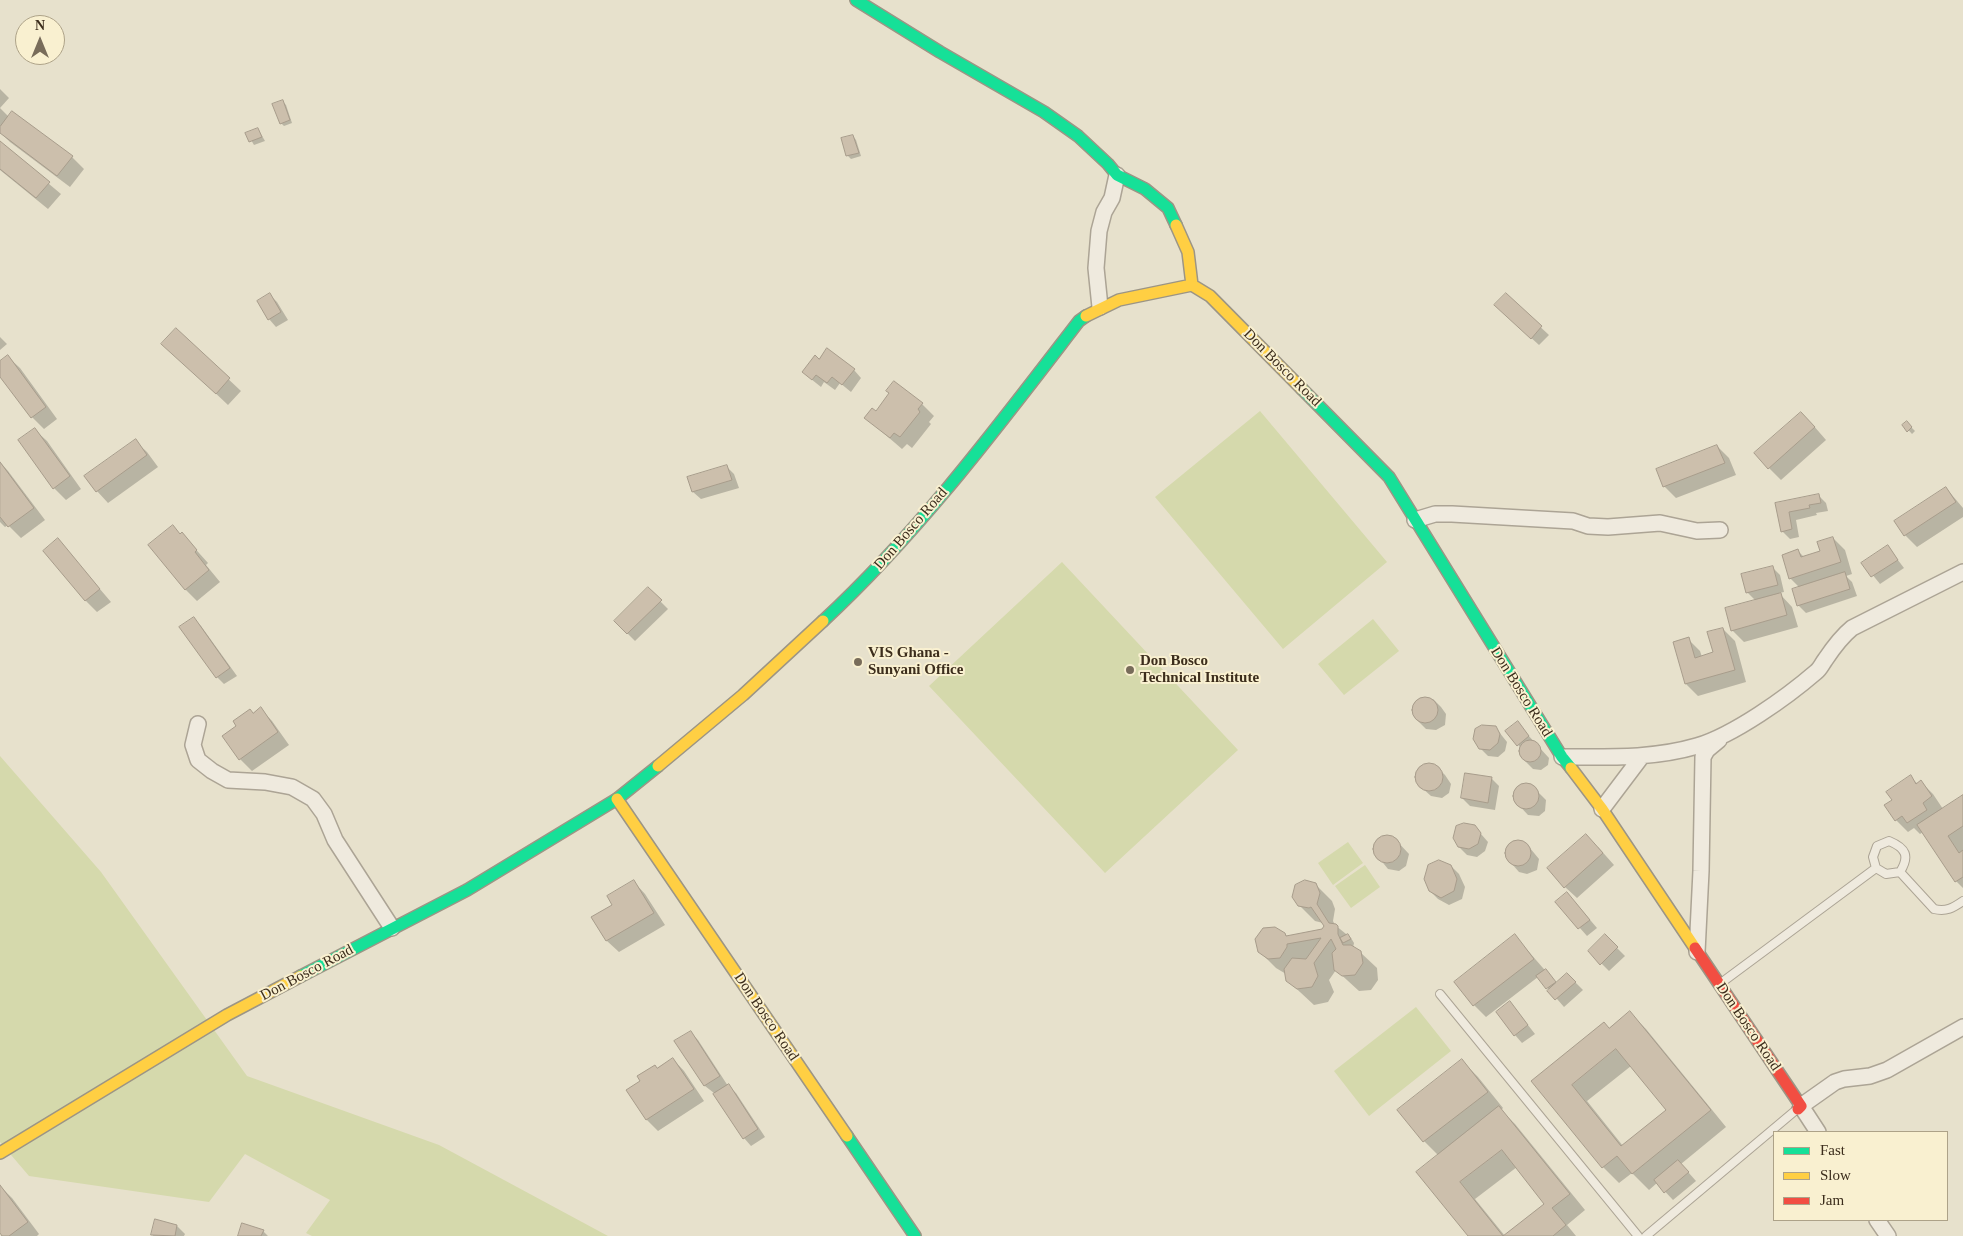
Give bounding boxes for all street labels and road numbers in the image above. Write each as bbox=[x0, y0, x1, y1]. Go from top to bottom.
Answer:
street label: Don Bosco Road bbox=[1239, 325, 1325, 411]
street label: Don Bosco Road bbox=[871, 484, 951, 574]
street label: Don Bosco Road bbox=[1486, 644, 1556, 740]
street label: Don Bosco Road bbox=[258, 941, 356, 1005]
street label: Don Bosco Road bbox=[730, 969, 802, 1065]
street label: Don Bosco Road bbox=[1712, 979, 1784, 1075]

